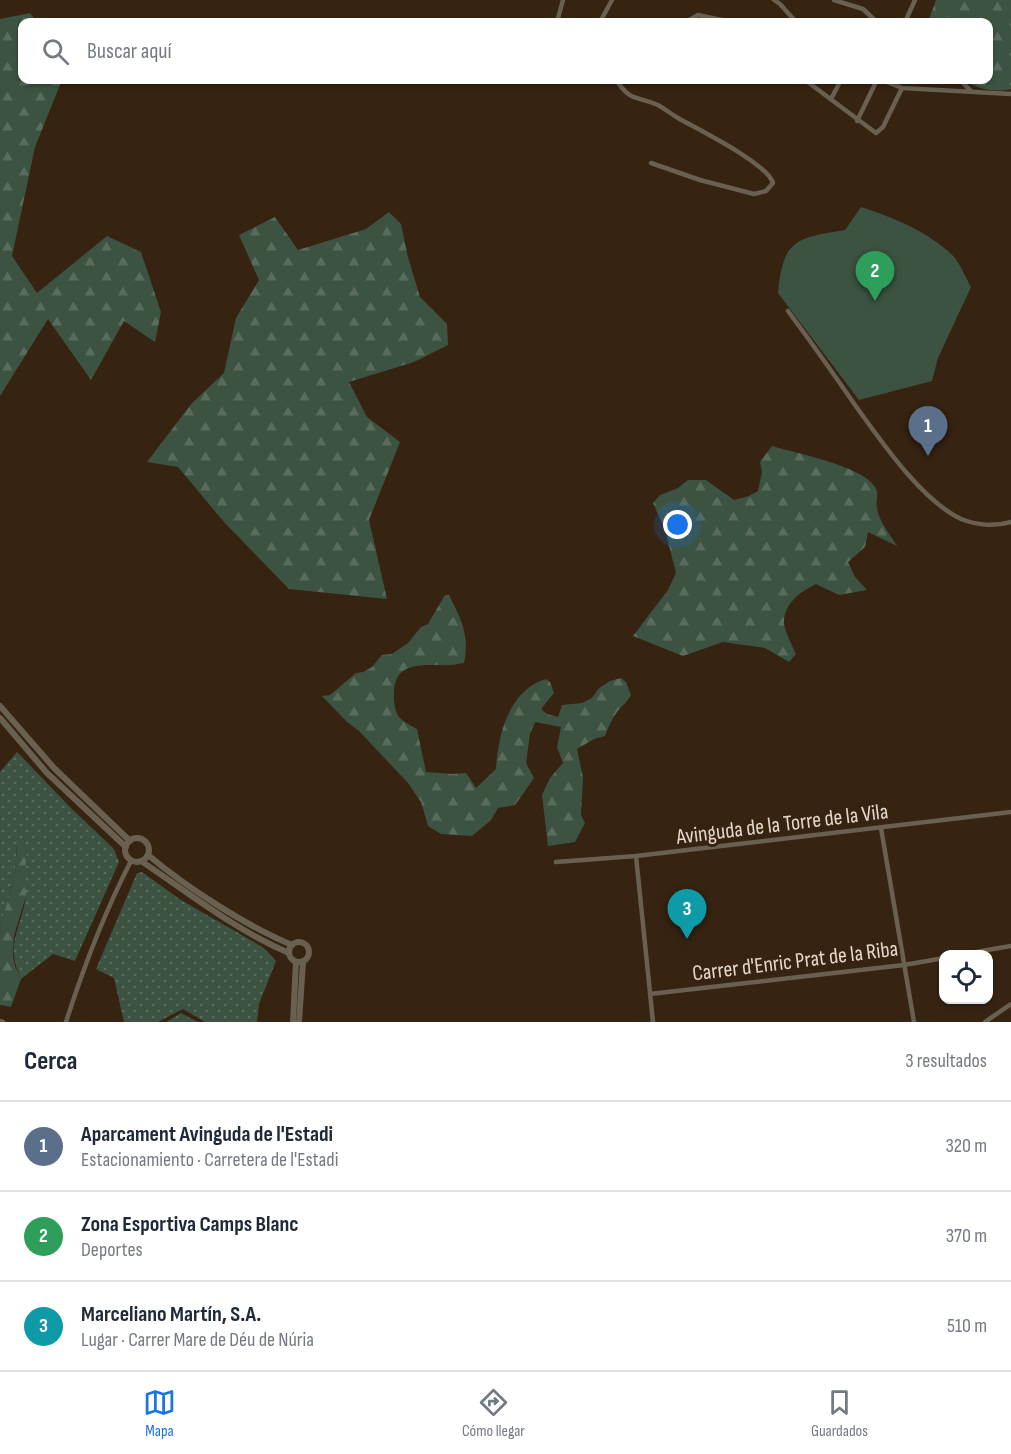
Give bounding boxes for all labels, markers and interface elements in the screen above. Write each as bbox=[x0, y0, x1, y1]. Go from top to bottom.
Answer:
search box bbox=[18, 18, 993, 84]
icon: search bbox=[39, 35, 72, 68]
text: Buscar aquí bbox=[87, 38, 172, 65]
pin: 2 bbox=[856, 252, 894, 301]
pin: 1 bbox=[908, 406, 948, 456]
your location bbox=[663, 510, 692, 539]
street label: Avinguda de la Torre de la Vila bbox=[674, 798, 890, 851]
pin: 3 bbox=[668, 890, 706, 939]
street label: Carrer d'Enric Prat de la Riba bbox=[691, 935, 899, 987]
map controls bbox=[939, 950, 993, 1004]
button: locate bbox=[939, 950, 993, 1004]
text: Cerca bbox=[24, 1046, 77, 1077]
text: 3 resultados bbox=[905, 1049, 987, 1073]
text: Aparcament Avinguda de l'Estadi bbox=[81, 1121, 333, 1148]
text: 1 bbox=[40, 1134, 47, 1158]
text: 320 m bbox=[945, 1134, 987, 1158]
text: Estacionamiento · Carretera de l'Estadi bbox=[81, 1148, 338, 1172]
text: Zona Esportiva Camps Blanc bbox=[81, 1211, 299, 1238]
text: 2 bbox=[39, 1224, 48, 1248]
text: 370 m bbox=[946, 1224, 987, 1248]
text: Deportes bbox=[81, 1238, 143, 1262]
text: Marceliano Martín, S.A. bbox=[81, 1301, 261, 1328]
text: 3 bbox=[39, 1314, 48, 1338]
text: 510 m bbox=[947, 1314, 987, 1338]
text: Lugar · Carrer Mare de Déu de Núria bbox=[81, 1328, 314, 1352]
tab: Mapa bbox=[143, 1386, 176, 1441]
tab: Cómo llegar bbox=[462, 1386, 525, 1441]
tab: Guardados bbox=[811, 1386, 868, 1441]

